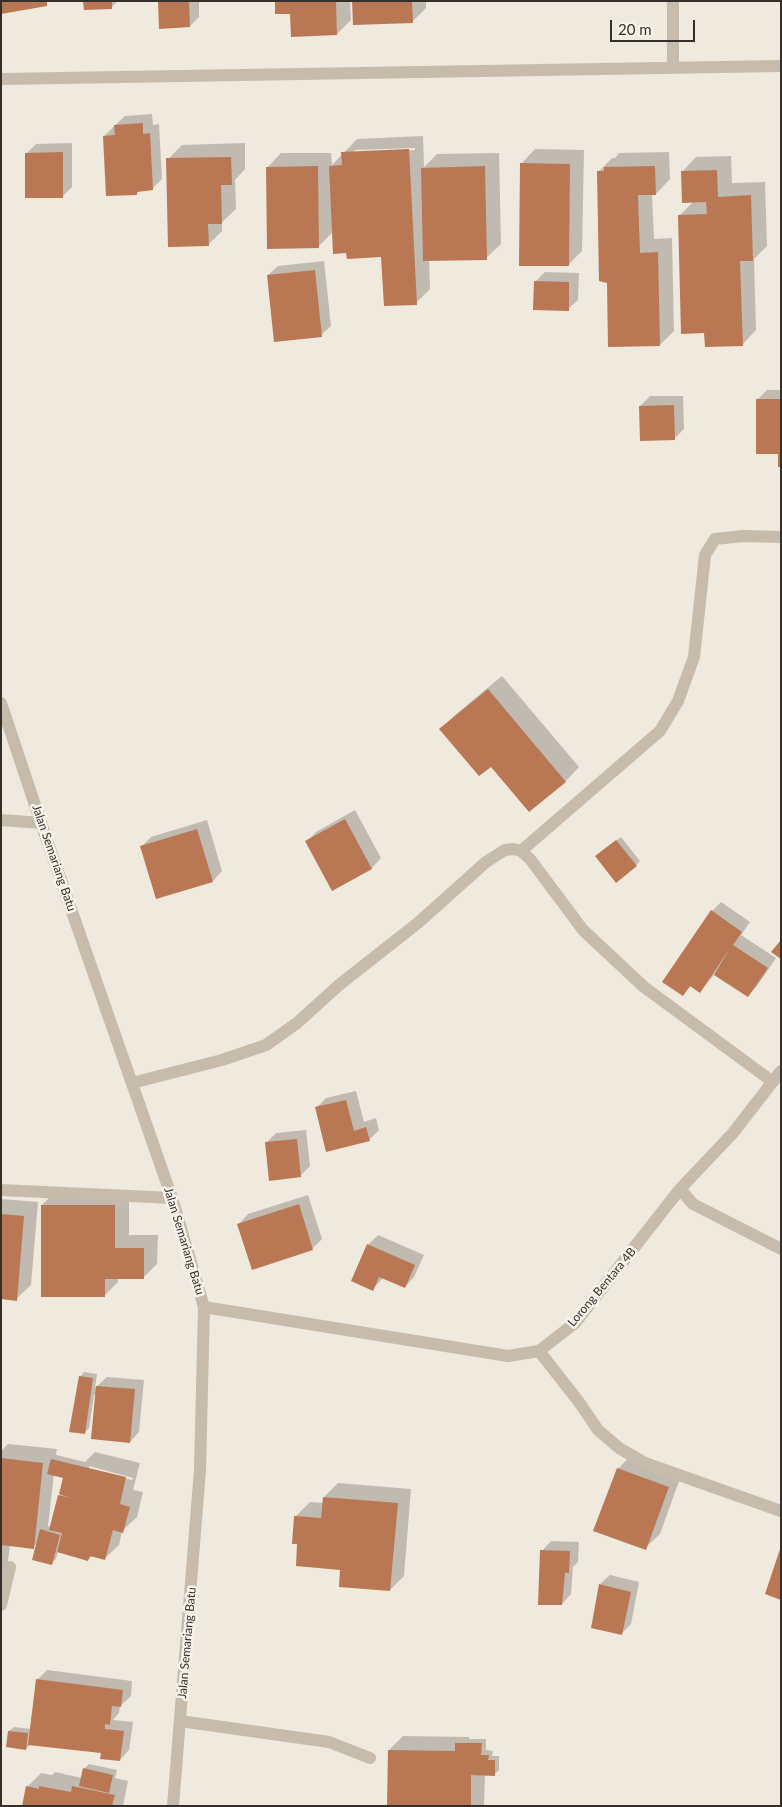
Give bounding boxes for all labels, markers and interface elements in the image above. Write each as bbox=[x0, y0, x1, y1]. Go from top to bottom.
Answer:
scale bar bbox=[612, 10, 697, 42]
text: 20 m bbox=[618, 20, 652, 38]
street label: Jalan Semariang Batu bbox=[29, 803, 79, 913]
street label: Jalan Semariang Batu bbox=[161, 1185, 207, 1297]
street label: Lorong Bentara 4B bbox=[565, 1245, 639, 1329]
street label: Jalan Semariang Batu bbox=[175, 1587, 199, 1699]

